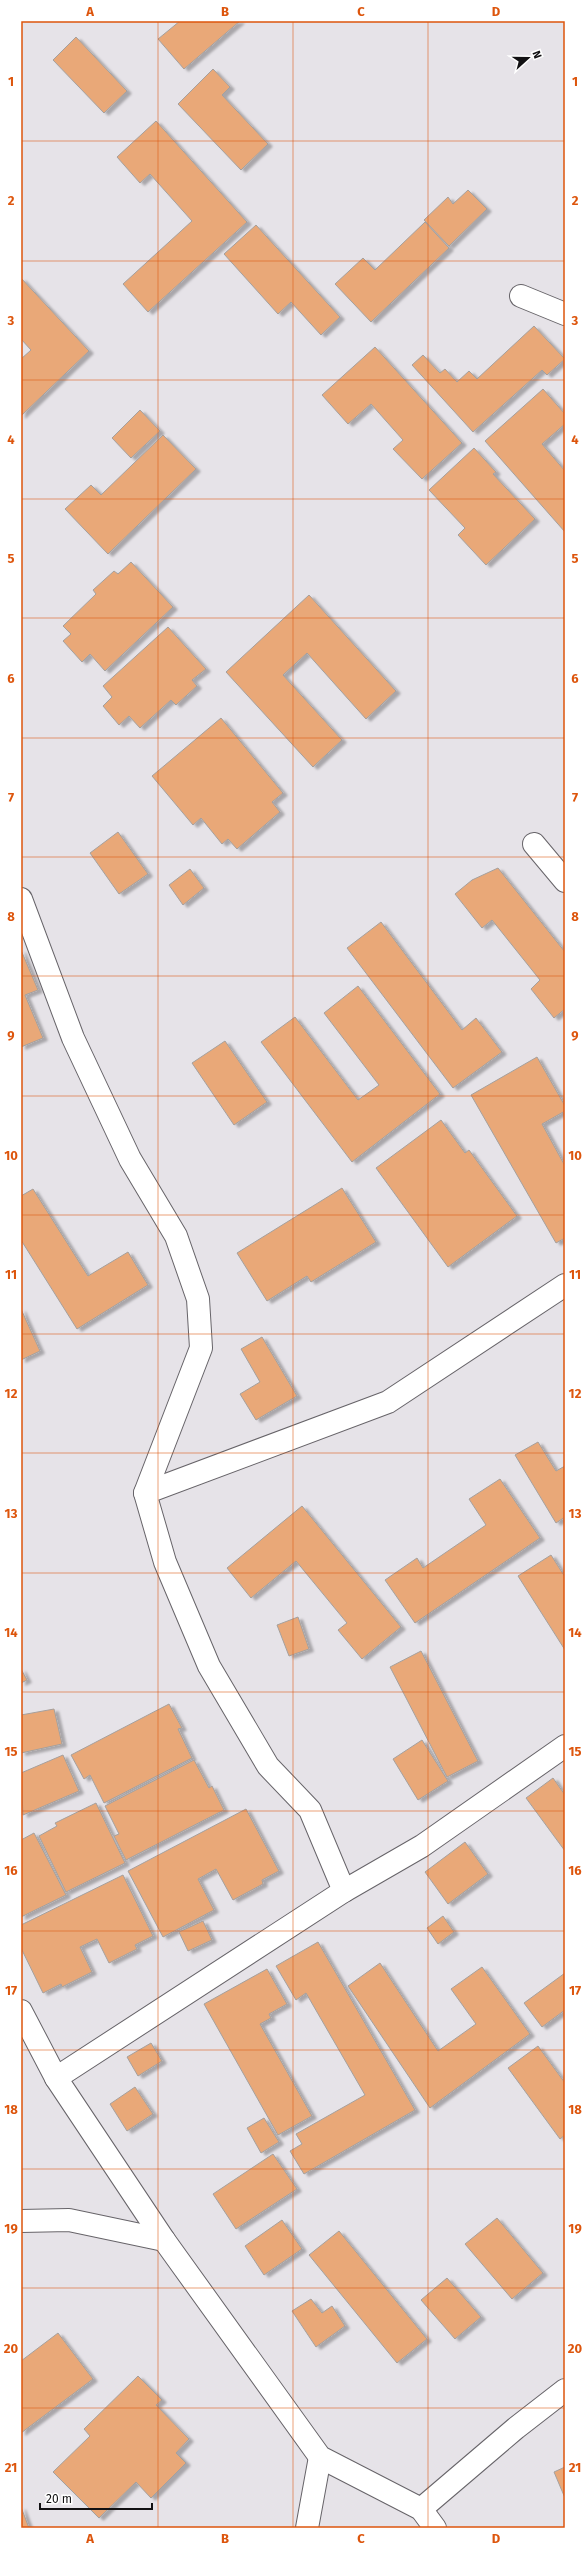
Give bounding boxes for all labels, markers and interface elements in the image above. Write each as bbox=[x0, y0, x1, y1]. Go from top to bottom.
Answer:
text: A bbox=[85, 4, 94, 19]
text: B bbox=[221, 4, 229, 19]
text: C bbox=[357, 4, 365, 19]
text: D bbox=[492, 4, 501, 19]
north arrow bbox=[508, 38, 548, 78]
text: N bbox=[529, 49, 544, 60]
text: 1 bbox=[8, 74, 14, 89]
text: 1 bbox=[572, 74, 578, 89]
text: 2 bbox=[8, 193, 15, 208]
text: 2 bbox=[572, 193, 579, 208]
text: 3 bbox=[7, 313, 15, 328]
text: 3 bbox=[571, 313, 579, 328]
text: 4 bbox=[7, 432, 15, 447]
text: 4 bbox=[571, 432, 579, 447]
text: 5 bbox=[8, 551, 15, 566]
text: 5 bbox=[572, 551, 579, 566]
text: 6 bbox=[7, 671, 15, 686]
text: 6 bbox=[571, 671, 579, 686]
text: 7 bbox=[8, 790, 14, 805]
text: 7 bbox=[572, 790, 578, 805]
text: 8 bbox=[7, 909, 15, 924]
text: 8 bbox=[571, 909, 579, 924]
text: 9 bbox=[7, 1028, 15, 1043]
text: 9 bbox=[571, 1028, 579, 1043]
text: 10 bbox=[4, 1148, 18, 1163]
text: 10 bbox=[568, 1148, 582, 1163]
text: 11 bbox=[5, 1267, 17, 1282]
text: 11 bbox=[569, 1267, 581, 1282]
text: 12 bbox=[5, 1386, 18, 1401]
text: 12 bbox=[569, 1386, 582, 1401]
text: 13 bbox=[5, 1506, 18, 1521]
text: 13 bbox=[569, 1506, 582, 1521]
text: 14 bbox=[4, 1625, 18, 1640]
text: 14 bbox=[568, 1625, 582, 1640]
text: 15 bbox=[4, 1744, 18, 1759]
text: 15 bbox=[568, 1744, 582, 1759]
text: 16 bbox=[4, 1863, 18, 1878]
text: 16 bbox=[568, 1863, 582, 1878]
text: 17 bbox=[5, 1983, 17, 1998]
text: 17 bbox=[569, 1983, 581, 1998]
text: 18 bbox=[4, 2102, 18, 2117]
text: 18 bbox=[568, 2102, 582, 2117]
text: 19 bbox=[4, 2221, 18, 2236]
text: 19 bbox=[568, 2221, 582, 2236]
text: 20 bbox=[4, 2341, 19, 2356]
text: 20 bbox=[568, 2341, 583, 2356]
text: 21 bbox=[5, 2460, 17, 2475]
text: 21 bbox=[569, 2460, 581, 2475]
scale bar bbox=[40, 2485, 152, 2511]
text: 20 m bbox=[46, 2492, 72, 2506]
text: A bbox=[85, 2531, 94, 2546]
text: B bbox=[221, 2531, 229, 2546]
text: C bbox=[357, 2531, 365, 2546]
text: D bbox=[492, 2531, 501, 2546]

